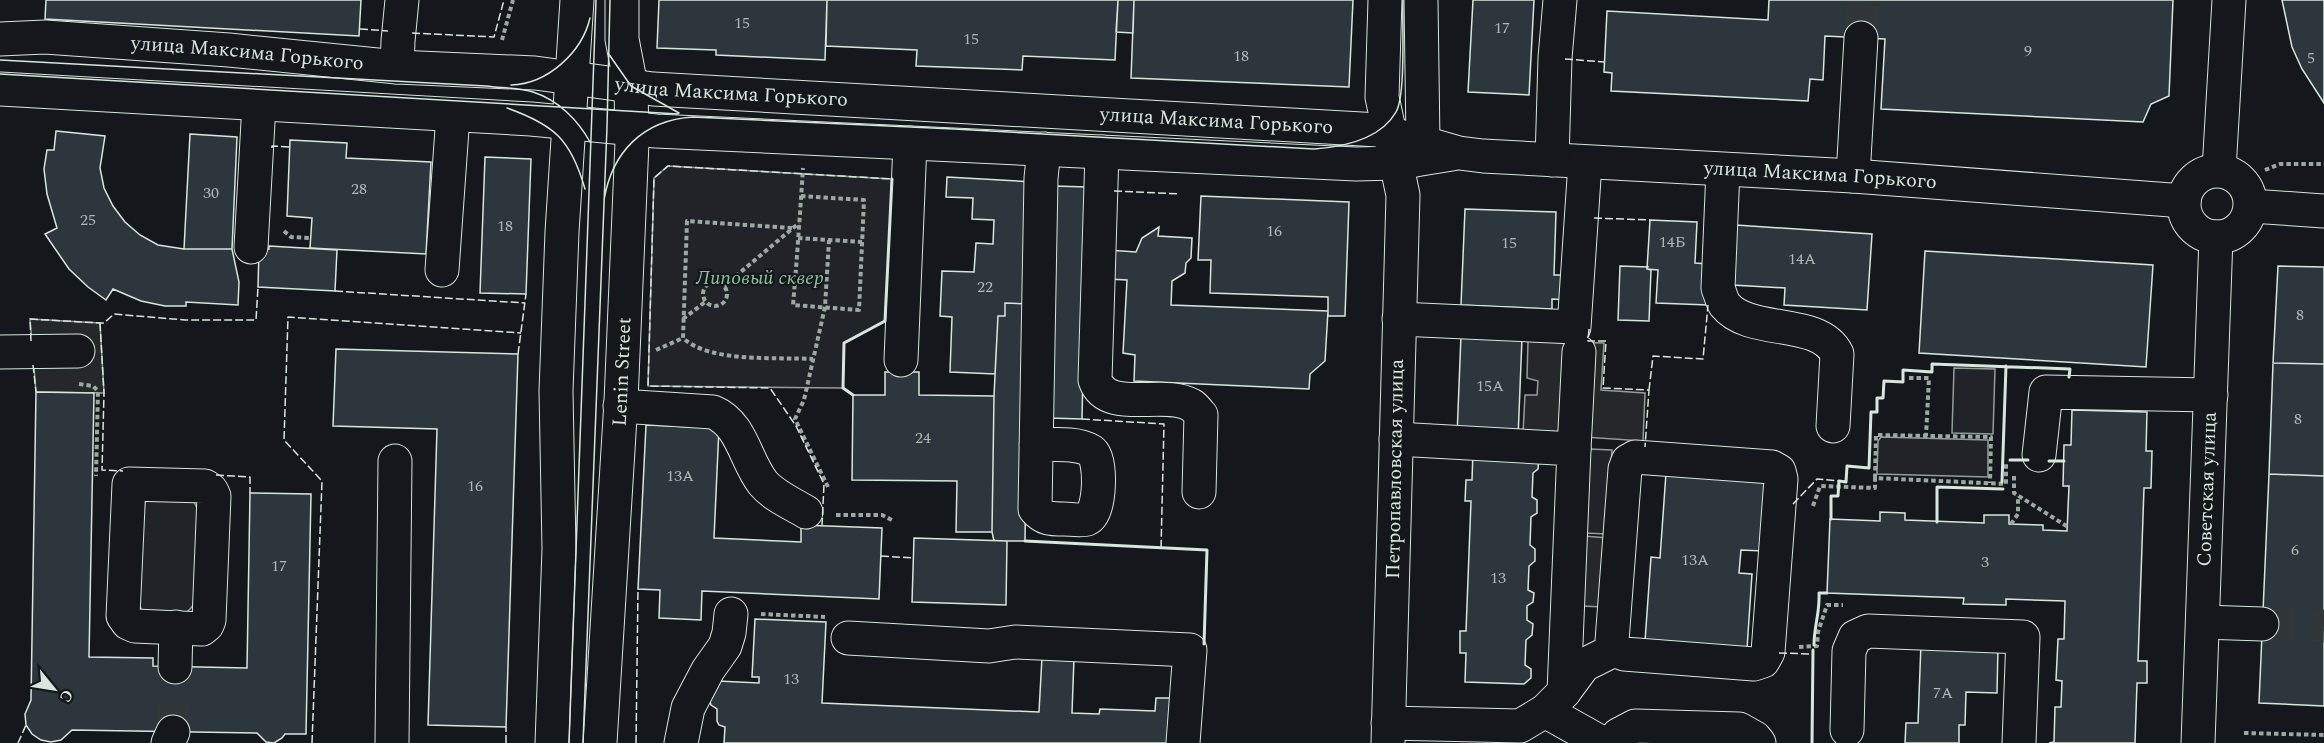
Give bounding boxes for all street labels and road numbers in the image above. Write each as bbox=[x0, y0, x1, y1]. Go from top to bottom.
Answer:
street label: улица Максима Горького bbox=[129, 28, 365, 79]
street label: улица Максима Горького bbox=[612, 69, 849, 115]
street label: улица Максима Горького bbox=[1098, 99, 1334, 142]
street label: улица Максима Горького bbox=[1702, 153, 1938, 197]
street label: Lenin Street bbox=[604, 316, 640, 427]
street label: Петропавловская улица bbox=[1378, 358, 1412, 579]
street label: Советская улица bbox=[2189, 411, 2225, 567]

